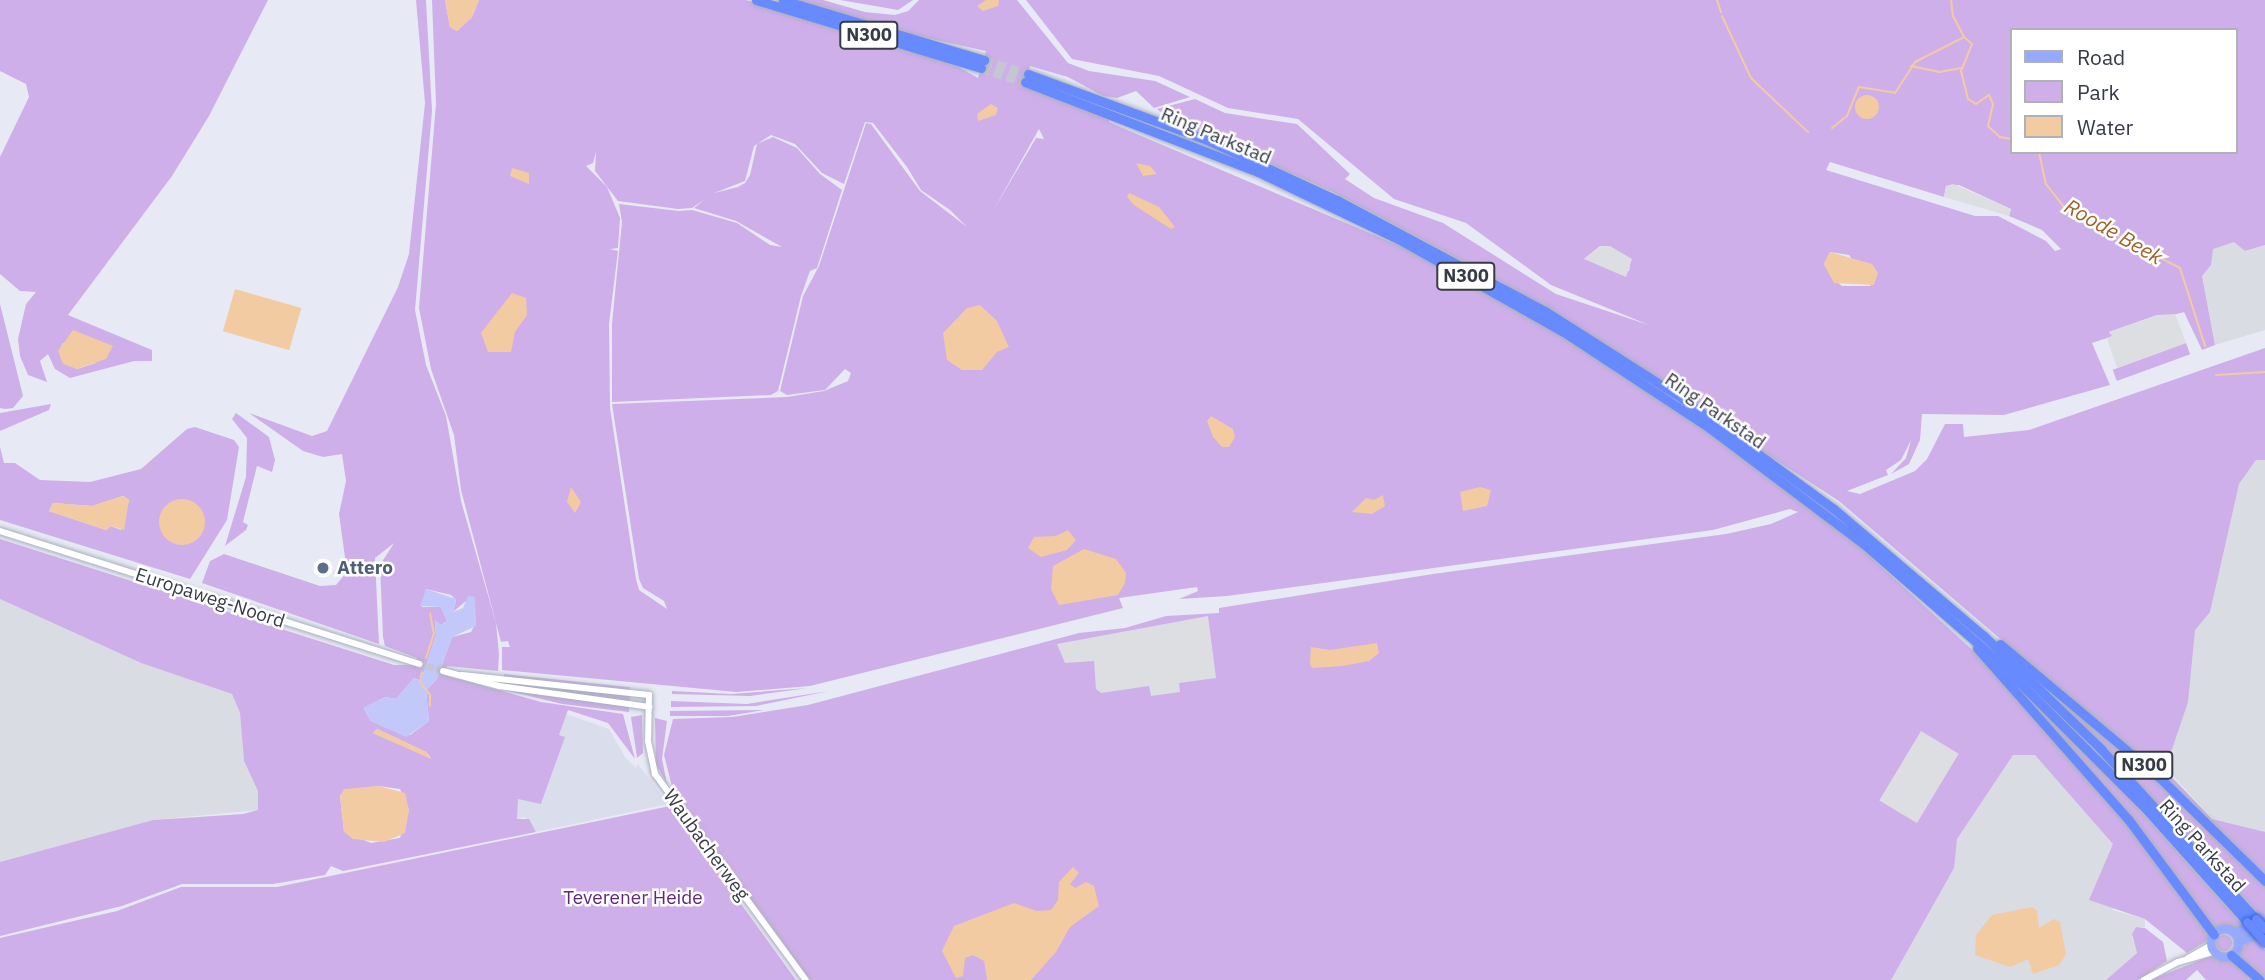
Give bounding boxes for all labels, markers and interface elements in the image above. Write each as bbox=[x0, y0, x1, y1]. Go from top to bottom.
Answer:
road number: N300 bbox=[839, 20, 899, 50]
legend bbox=[2010, 28, 2237, 154]
text: Road bbox=[2077, 43, 2125, 71]
text: Park bbox=[2077, 78, 2120, 106]
street label: Ring Parkstad bbox=[1157, 103, 1275, 169]
text: Water bbox=[2077, 113, 2133, 141]
water label: Roode Beek bbox=[2061, 193, 2167, 269]
road number: N300 bbox=[1436, 262, 1496, 290]
street label: Ring Parkstad bbox=[1660, 368, 1770, 454]
place label: Attero bbox=[337, 557, 393, 579]
marker: Attero bbox=[315, 560, 331, 576]
street label: Europaweg-Noord bbox=[132, 563, 288, 633]
road number: N300 bbox=[2114, 750, 2174, 780]
street label: Waubacherweg bbox=[658, 785, 754, 905]
street label: Ring Parkstad bbox=[2154, 795, 2250, 897]
park label: Teverener Heide bbox=[563, 887, 703, 909]

